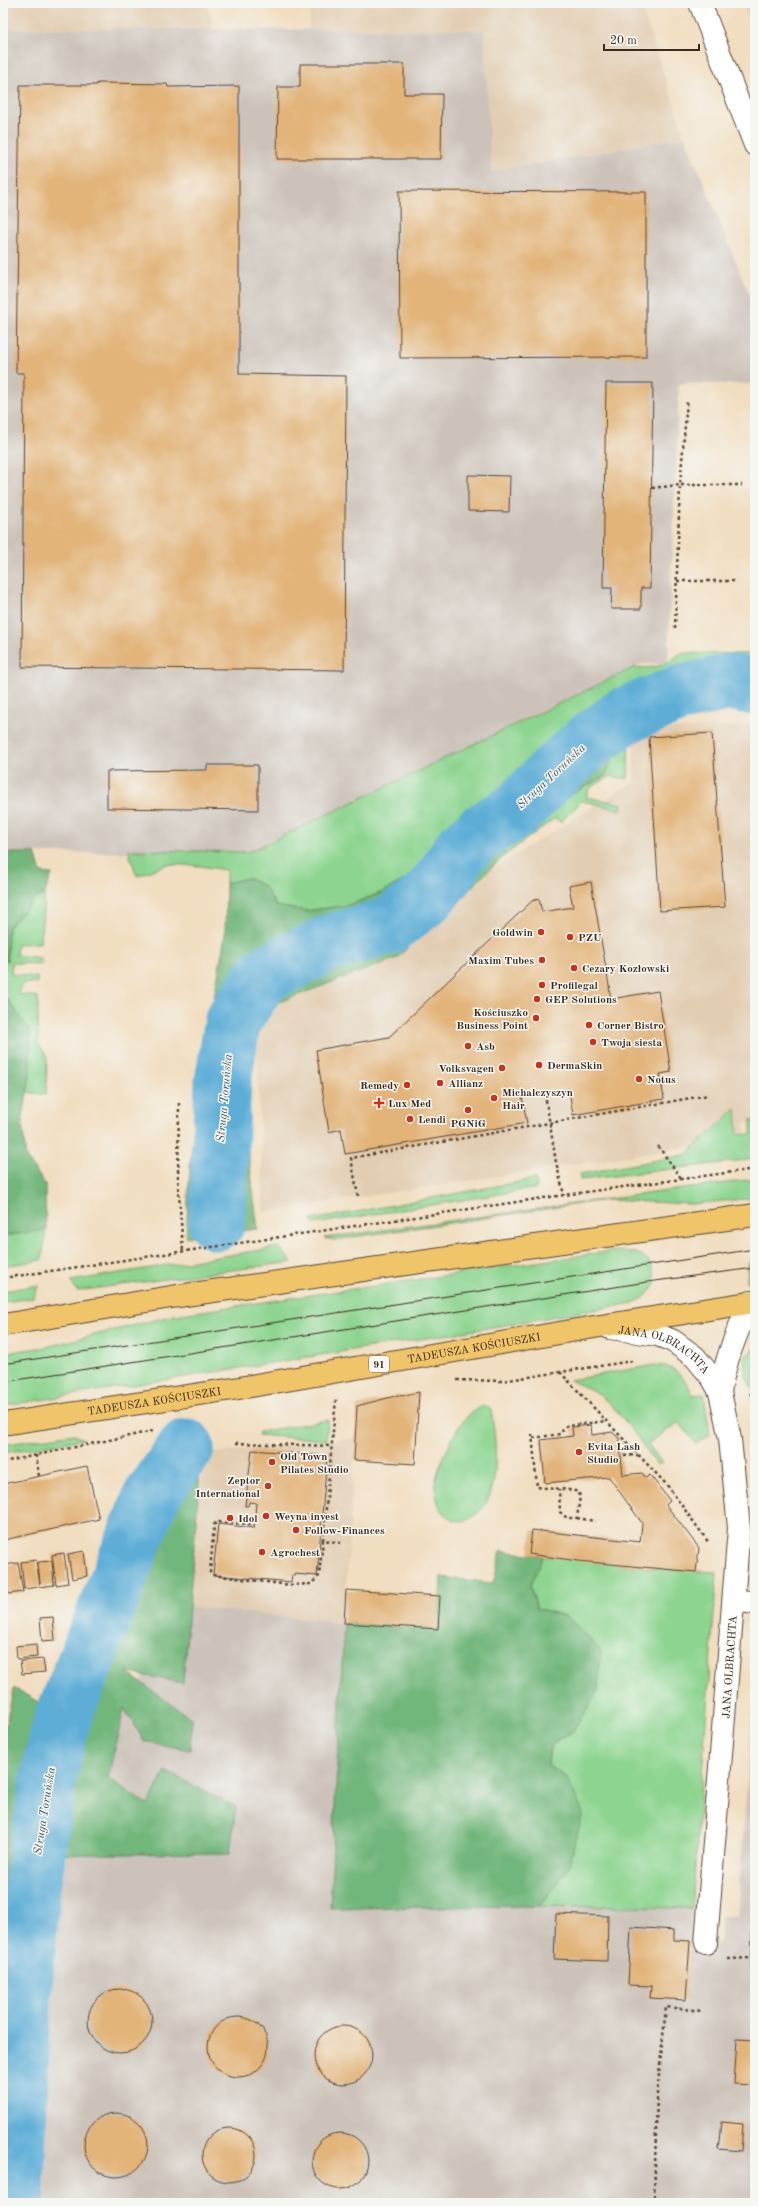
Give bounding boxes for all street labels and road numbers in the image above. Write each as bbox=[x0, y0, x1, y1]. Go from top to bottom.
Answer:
street label: JANA OLBRACHTA bbox=[617, 1325, 711, 1377]
street label: TADEUSZA KOŚCIUSZKI bbox=[407, 1332, 542, 1366]
road number: 91 bbox=[369, 1356, 389, 1372]
street label: TADEUSZA KOŚCIUSZKI bbox=[87, 1387, 222, 1418]
street label: JANA OLBRACHTA bbox=[721, 1615, 740, 1719]

